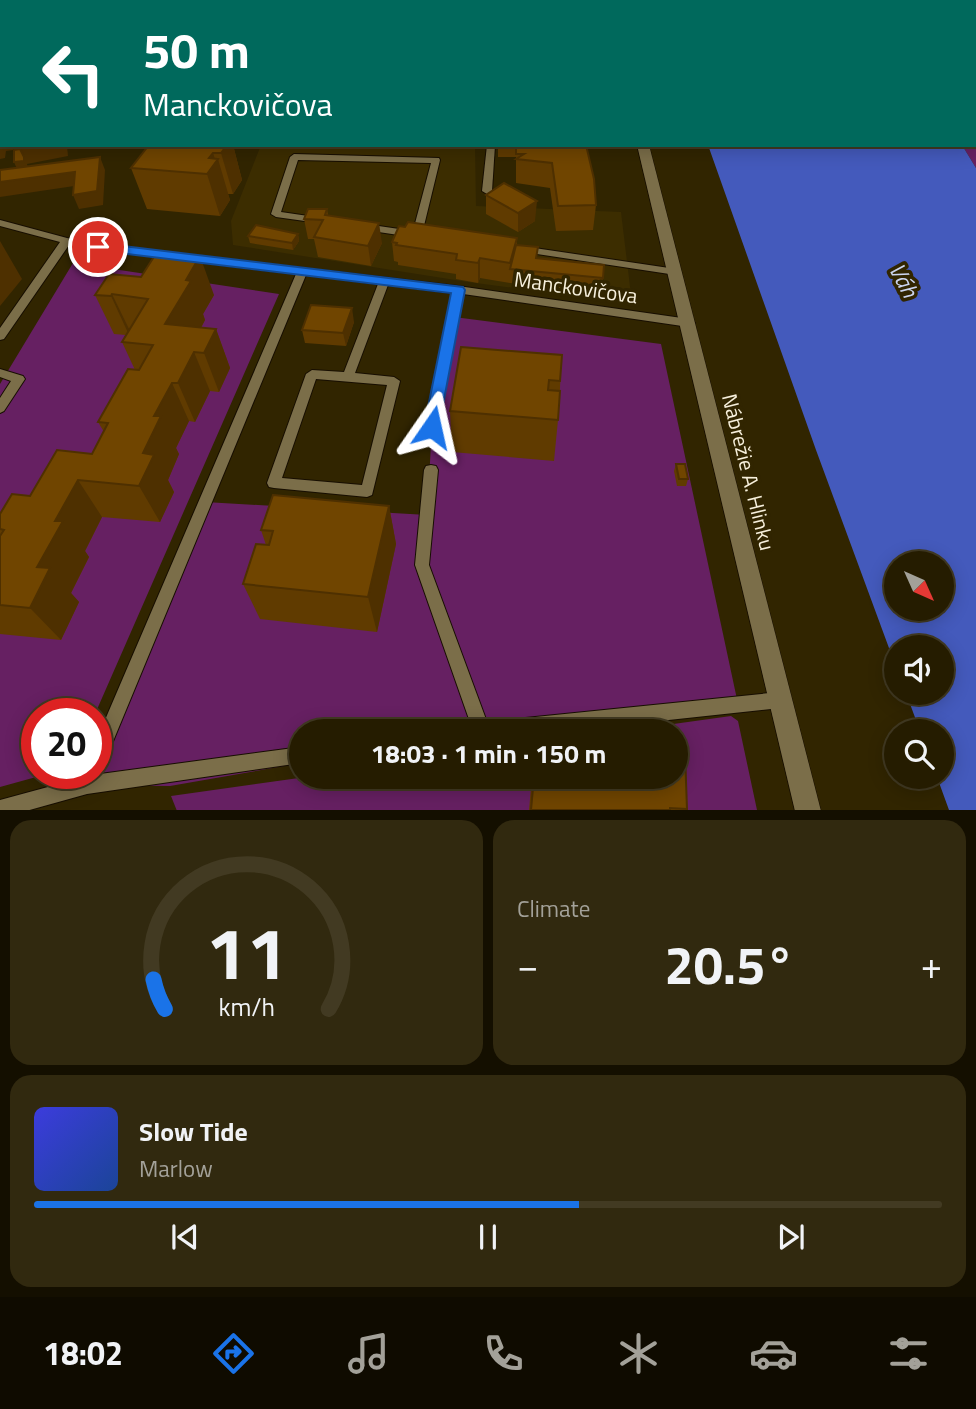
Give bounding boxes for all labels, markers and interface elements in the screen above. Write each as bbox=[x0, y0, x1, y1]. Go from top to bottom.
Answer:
text: 50 m bbox=[143, 12, 250, 87]
icon: left bbox=[28, 28, 119, 119]
text: Manckovičova bbox=[143, 80, 333, 128]
pin bbox=[68, 217, 128, 277]
icon: arrive bbox=[79, 228, 117, 266]
water label: Váh bbox=[880, 256, 928, 304]
street label: Manckovičova bbox=[512, 263, 640, 312]
position arrow bbox=[395, 390, 469, 464]
street label: Nábrežie A. Hlinku bbox=[714, 390, 784, 554]
north arrow bbox=[884, 551, 954, 621]
map controls bbox=[884, 551, 954, 789]
button: sound bbox=[884, 635, 954, 705]
speed limit sign: 20 bbox=[21, 698, 112, 789]
button: search bbox=[884, 719, 954, 789]
text: 18:03 · 1 min · 150 m bbox=[371, 734, 606, 773]
text: Climate bbox=[517, 891, 590, 926]
text: 11 bbox=[206, 897, 287, 1007]
text: 20.5° bbox=[665, 925, 794, 1004]
text: − bbox=[517, 936, 538, 994]
text: + bbox=[921, 936, 942, 994]
text: km/h bbox=[218, 987, 275, 1025]
text: Slow Tide bbox=[139, 1112, 248, 1151]
text: Marlow bbox=[139, 1151, 213, 1186]
icon: previous bbox=[166, 1218, 204, 1256]
icon: pause bbox=[469, 1218, 507, 1256]
icon: next bbox=[772, 1218, 810, 1256]
text: 18:02 bbox=[43, 1329, 123, 1377]
icon: directions bbox=[209, 1329, 258, 1378]
icon: music bbox=[344, 1329, 393, 1378]
icon: phone bbox=[479, 1329, 528, 1378]
icon: climate bbox=[614, 1329, 663, 1378]
icon: car bbox=[749, 1329, 798, 1378]
icon: filters bbox=[884, 1329, 933, 1378]

